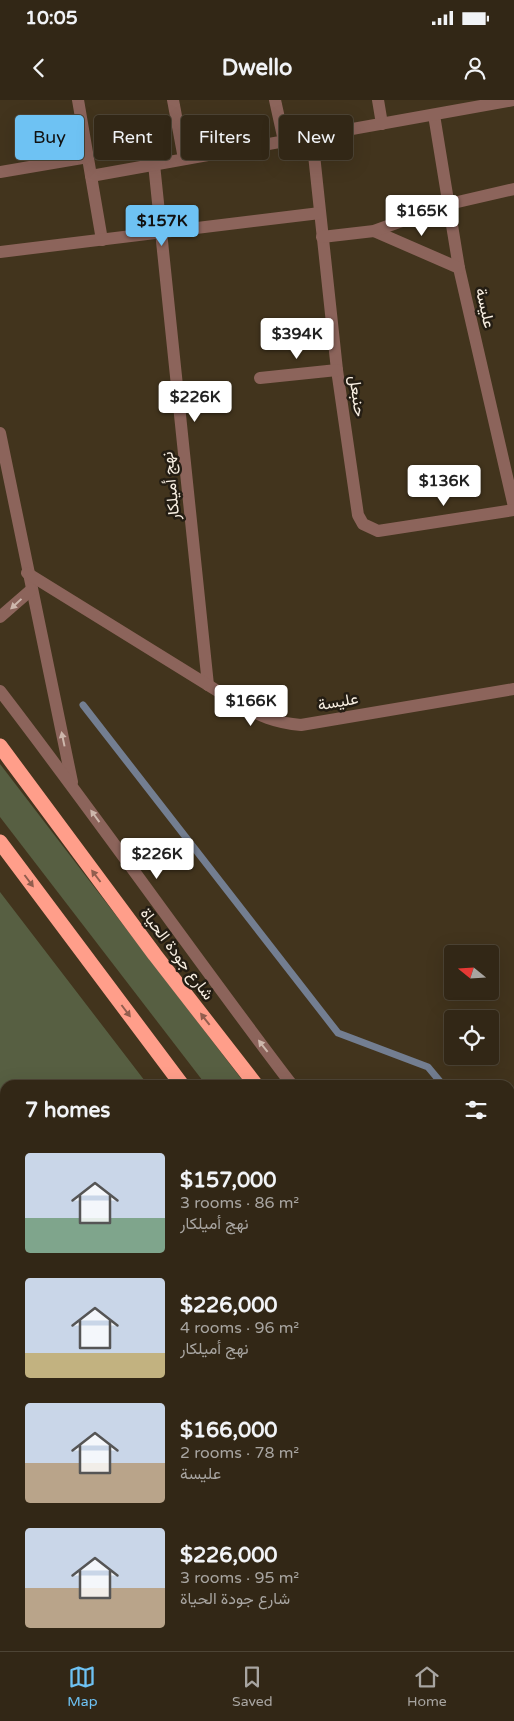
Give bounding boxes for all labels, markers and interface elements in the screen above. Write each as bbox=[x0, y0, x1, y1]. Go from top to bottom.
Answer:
text: 10:05 bbox=[25, 7, 78, 29]
icon: back bbox=[25, 54, 53, 82]
icon: person bbox=[461, 54, 489, 82]
text: Dwello bbox=[222, 55, 292, 81]
chip: Buy bbox=[15, 115, 84, 160]
chip: Rent bbox=[94, 115, 171, 160]
chip: Filters bbox=[181, 115, 269, 160]
chip: New bbox=[279, 115, 353, 160]
pin: $165K bbox=[387, 194, 457, 237]
text: $165K bbox=[397, 201, 447, 221]
pin: $157K bbox=[127, 204, 197, 247]
text: $157K bbox=[137, 211, 187, 231]
street label: عليسة bbox=[471, 286, 499, 330]
pin: $394K bbox=[262, 318, 332, 360]
text: $394K bbox=[272, 324, 322, 344]
street label: حنبعل bbox=[344, 374, 370, 418]
pin: $226K bbox=[160, 380, 230, 423]
text: $226K bbox=[170, 387, 220, 407]
street label: نهج أميلكار bbox=[157, 451, 186, 522]
pin: $136K bbox=[409, 464, 479, 507]
text: $136K bbox=[419, 471, 469, 491]
one-way arrow bbox=[10, 598, 22, 610]
pin: $166K bbox=[216, 684, 286, 727]
street label: عليسة bbox=[316, 689, 360, 715]
text: $166K bbox=[226, 691, 276, 711]
one-way arrow bbox=[59, 732, 67, 747]
one-way arrow bbox=[89, 810, 100, 823]
pin: $226K bbox=[122, 838, 192, 880]
text: $226K bbox=[132, 844, 182, 864]
one-way arrow bbox=[91, 869, 101, 883]
one-way arrow bbox=[24, 874, 34, 888]
street label: شارع جودة الحياة bbox=[135, 904, 218, 1005]
north arrow bbox=[444, 945, 499, 1000]
map controls bbox=[444, 945, 499, 1065]
one-way arrow bbox=[121, 1004, 132, 1017]
button: locate bbox=[444, 1010, 499, 1065]
one-way arrow bbox=[200, 1012, 210, 1026]
one-way arrow bbox=[257, 1040, 268, 1053]
icon: filters bbox=[462, 1096, 490, 1124]
text: 7 homes bbox=[25, 1098, 110, 1123]
text: $157,000 bbox=[180, 1168, 276, 1193]
icon: home bbox=[65, 1173, 125, 1233]
text: 3 rooms · 86 m² bbox=[180, 1193, 299, 1213]
text: نهج أميلكار bbox=[180, 1214, 249, 1234]
text: $226,000 bbox=[180, 1293, 278, 1318]
icon: home bbox=[65, 1298, 125, 1358]
text: 4 rooms · 96 m² bbox=[180, 1318, 299, 1338]
text: نهج أميلكار bbox=[180, 1339, 249, 1359]
text: $166,000 bbox=[180, 1418, 278, 1443]
icon: home bbox=[65, 1423, 125, 1483]
text: 2 rooms · 78 m² bbox=[180, 1443, 299, 1463]
text: عليسة bbox=[180, 1464, 221, 1484]
text: $226,000 bbox=[180, 1543, 278, 1568]
icon: home bbox=[65, 1548, 125, 1608]
text: 3 rooms · 95 m² bbox=[180, 1568, 299, 1588]
text: شارع جودة الحياة bbox=[180, 1589, 290, 1609]
tab: Map bbox=[67, 1663, 98, 1710]
tab: Saved bbox=[232, 1663, 273, 1710]
tab: Home bbox=[407, 1663, 447, 1710]

